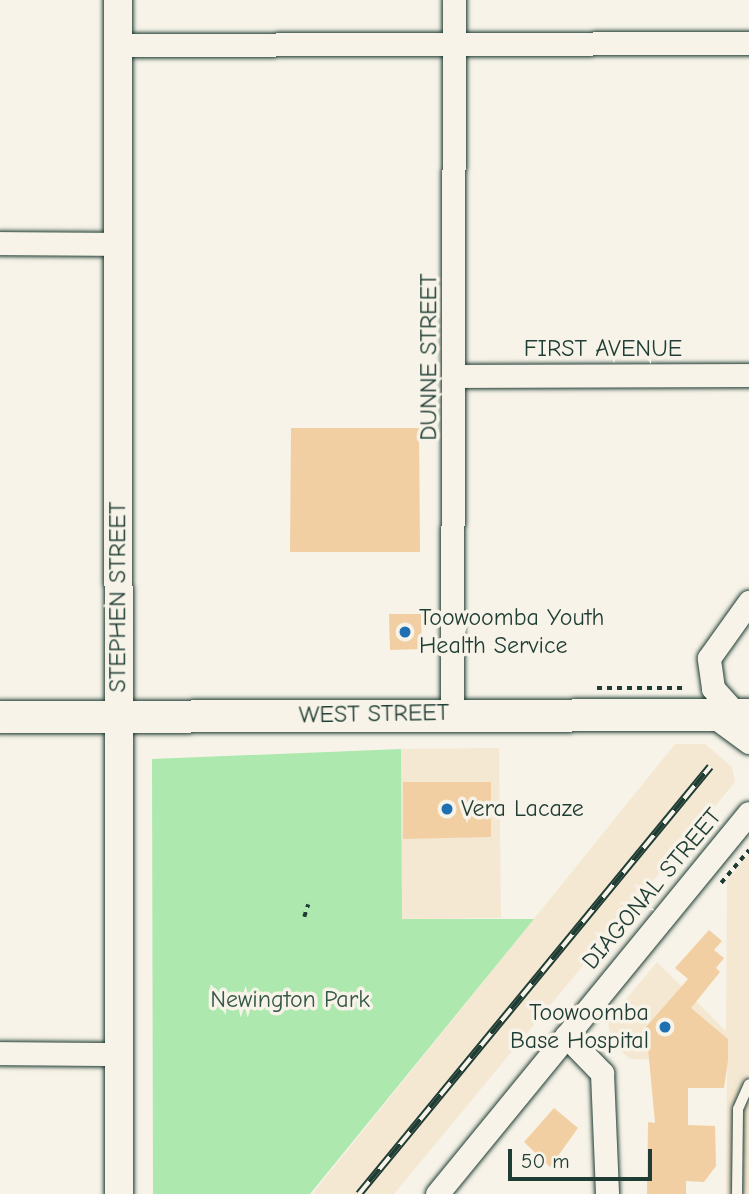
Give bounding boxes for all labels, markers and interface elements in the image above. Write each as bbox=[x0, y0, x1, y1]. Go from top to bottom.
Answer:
street label: DUNNE STREET bbox=[415, 273, 443, 441]
street label: FIRST AVENUE bbox=[524, 335, 682, 363]
street label: STEPHEN STREET bbox=[104, 502, 132, 692]
place label: Toowoomba Youth Health Service bbox=[419, 604, 604, 660]
marker: Toowoomba Youth Health Service bbox=[397, 624, 413, 640]
street label: WEST STREET bbox=[298, 698, 450, 730]
place label: Vera Lacaze bbox=[461, 795, 584, 823]
marker: Vera Lacaze bbox=[439, 801, 455, 817]
street label: DIAGONAL STREET bbox=[576, 803, 728, 975]
park label: Newington Park bbox=[210, 986, 370, 1014]
place label: Toowoomba Base Hospital bbox=[510, 999, 649, 1055]
marker: Toowoomba Base Hospital bbox=[655, 1017, 675, 1037]
scale bar bbox=[511, 1134, 654, 1178]
text: 50 m bbox=[521, 1149, 570, 1173]

